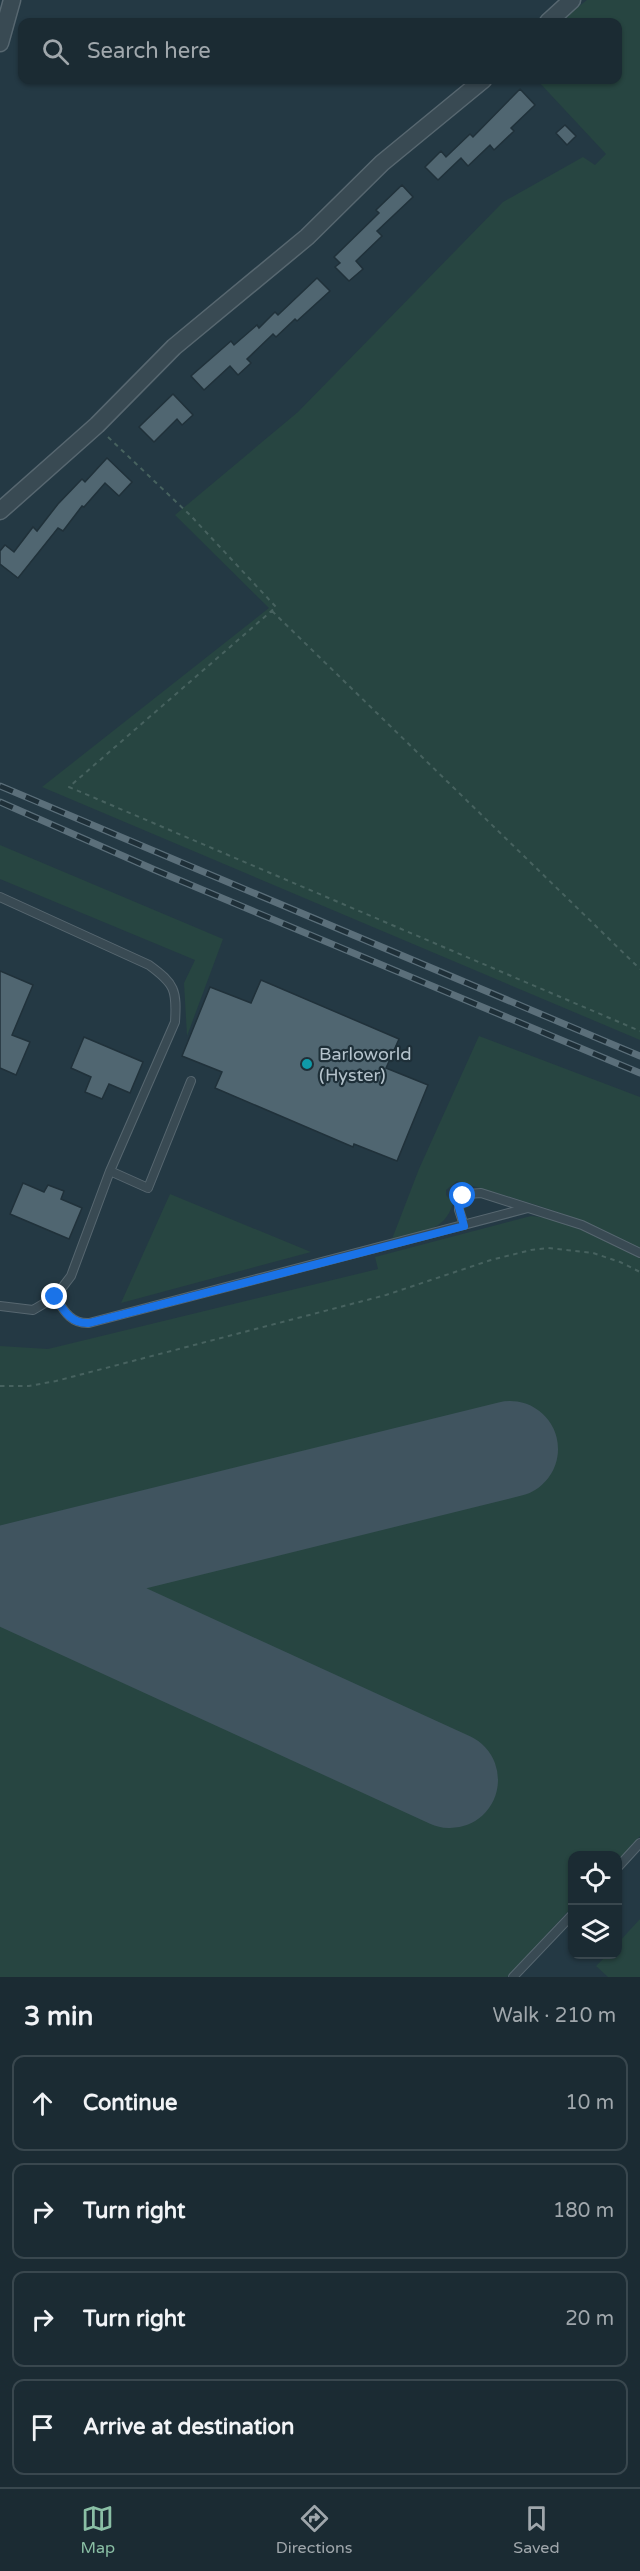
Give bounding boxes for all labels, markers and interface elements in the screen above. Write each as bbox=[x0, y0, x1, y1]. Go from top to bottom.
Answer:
search box bbox=[18, 18, 622, 84]
icon: search bbox=[39, 35, 72, 68]
text: Search here bbox=[87, 38, 211, 64]
place label: Barloworld (Hyster) bbox=[319, 1043, 412, 1086]
marker: Barloworld (Hyster) bbox=[300, 1057, 314, 1071]
route start bbox=[449, 1182, 475, 1208]
route end bbox=[41, 1283, 67, 1309]
map controls bbox=[568, 1851, 622, 1959]
button: locate bbox=[568, 1851, 622, 1905]
button: layers bbox=[568, 1905, 622, 1959]
text: 3 min bbox=[24, 2001, 93, 2032]
text: Walk · 210 m bbox=[493, 2004, 616, 2028]
icon: ahead bbox=[26, 2087, 59, 2120]
text: Continue bbox=[83, 2090, 178, 2116]
text: 10 m bbox=[565, 2091, 614, 2115]
icon: right bbox=[26, 2195, 59, 2228]
text: Turn right bbox=[83, 2198, 185, 2224]
text: 180 m bbox=[553, 2199, 614, 2223]
icon: right bbox=[26, 2303, 59, 2336]
text: Turn right bbox=[83, 2306, 185, 2332]
text: 20 m bbox=[565, 2307, 614, 2331]
icon: arrive bbox=[26, 2411, 59, 2444]
text: Arrive at destination bbox=[83, 2414, 294, 2440]
tab: Map bbox=[80, 2502, 115, 2558]
tab: Directions bbox=[276, 2502, 352, 2558]
tab: Saved bbox=[513, 2502, 560, 2558]

